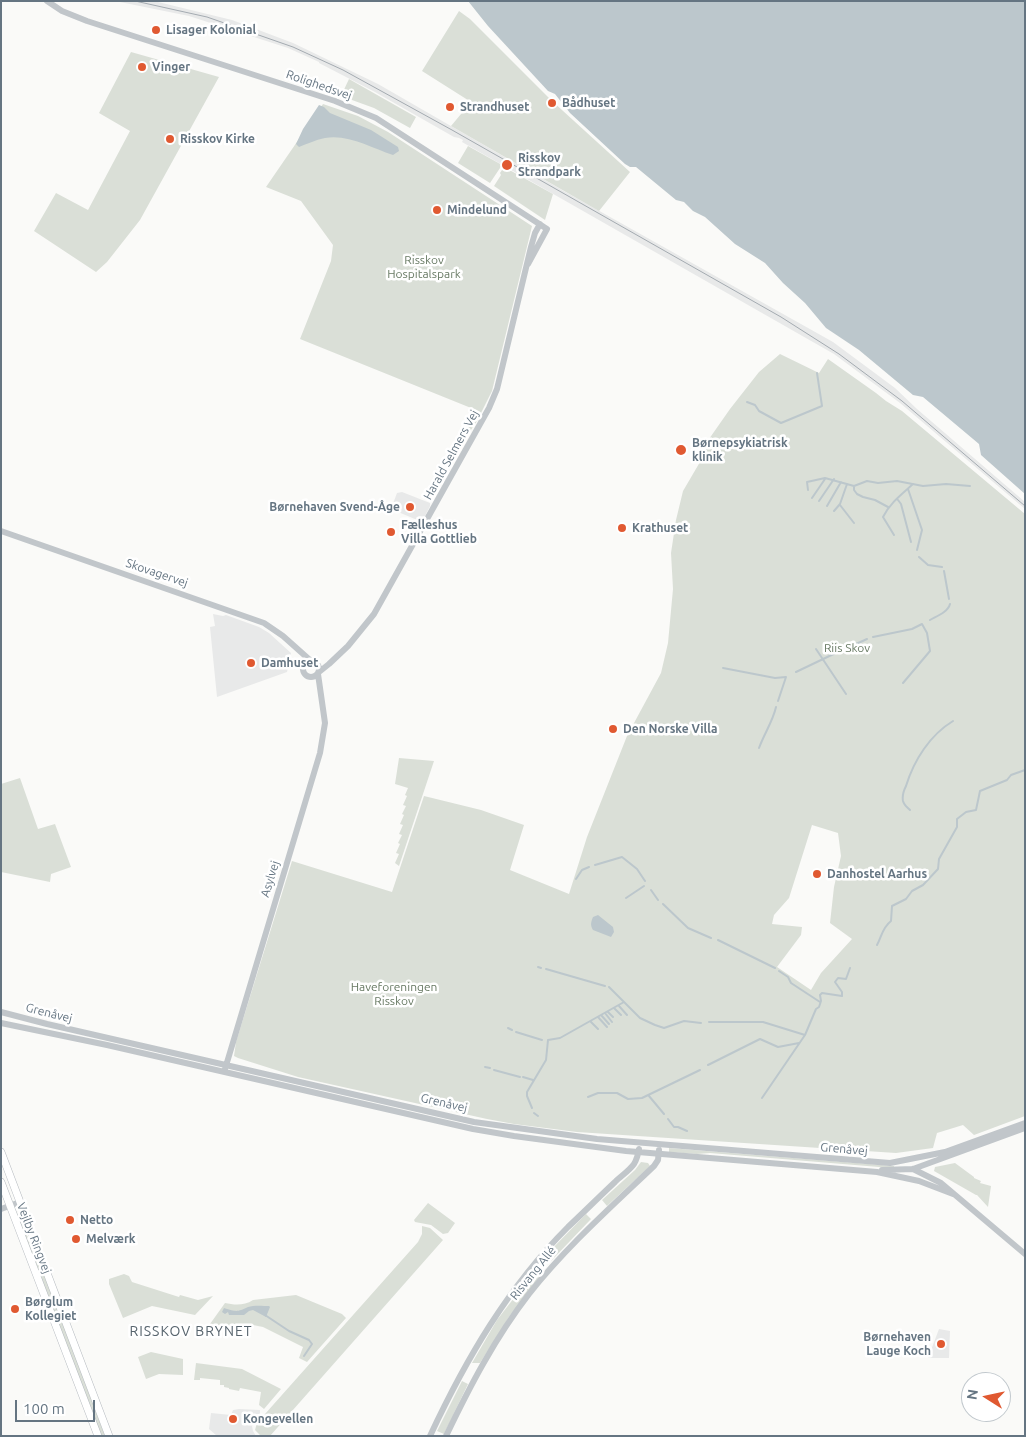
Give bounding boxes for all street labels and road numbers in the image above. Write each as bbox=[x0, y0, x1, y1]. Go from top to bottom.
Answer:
street label: Rolighedsvej bbox=[284, 67, 354, 103]
street label: Harald Selmers Vej bbox=[420, 408, 482, 502]
street label: Skovagervej bbox=[124, 556, 190, 590]
street label: Asylvej bbox=[258, 859, 282, 899]
street label: Grenåvej bbox=[24, 1000, 74, 1026]
street label: Grenåvej bbox=[419, 1091, 469, 1115]
street label: Grenåvej bbox=[820, 1140, 868, 1158]
street label: Vejlby Ringvej bbox=[14, 1200, 54, 1276]
street label: Risvang Allé bbox=[507, 1243, 559, 1303]

